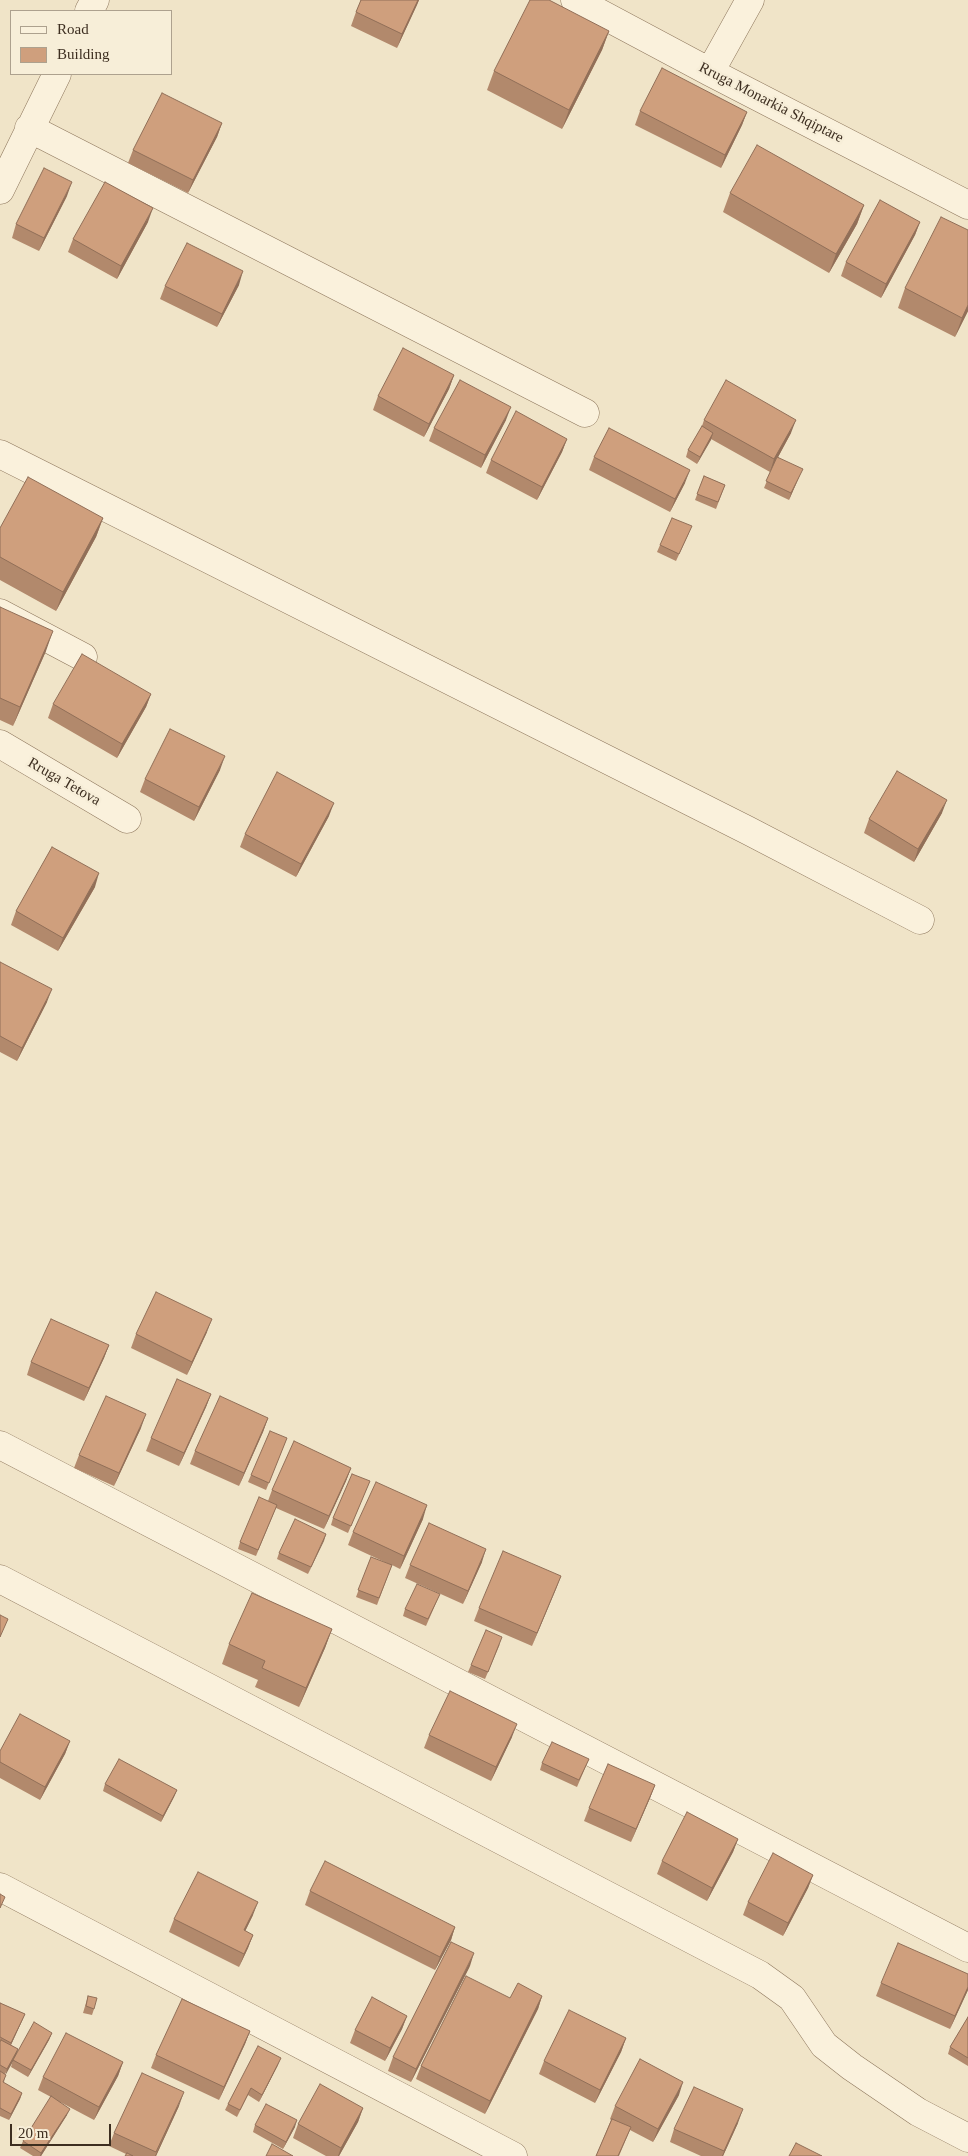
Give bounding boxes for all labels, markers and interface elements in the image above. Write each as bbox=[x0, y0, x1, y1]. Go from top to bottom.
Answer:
legend bbox=[10, 10, 172, 75]
text: Road bbox=[57, 21, 89, 37]
text: Building bbox=[57, 46, 110, 62]
street label: Rruga Monarkia Shqiptare bbox=[696, 59, 846, 147]
street label: Rruga Tetova bbox=[24, 754, 104, 810]
scale bar bbox=[12, 2114, 114, 2146]
text: 20 m bbox=[18, 2125, 48, 2141]

